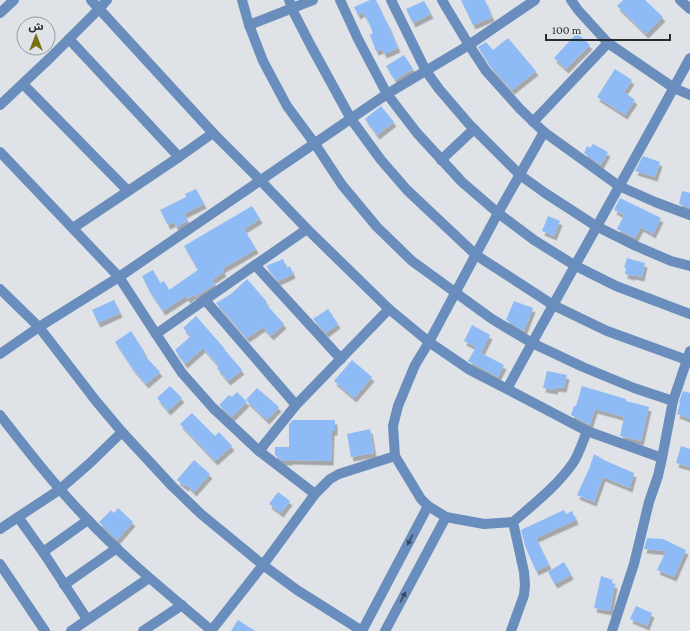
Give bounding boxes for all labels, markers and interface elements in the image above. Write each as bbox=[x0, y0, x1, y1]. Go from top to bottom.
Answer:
north arrow bbox=[16, 16, 56, 56]
scale bar bbox=[546, 16, 670, 42]
text: ش bbox=[28, 20, 44, 33]
text: 100 m bbox=[552, 23, 582, 37]
one-way arrow bbox=[406, 534, 413, 546]
one-way arrow bbox=[400, 591, 407, 602]

